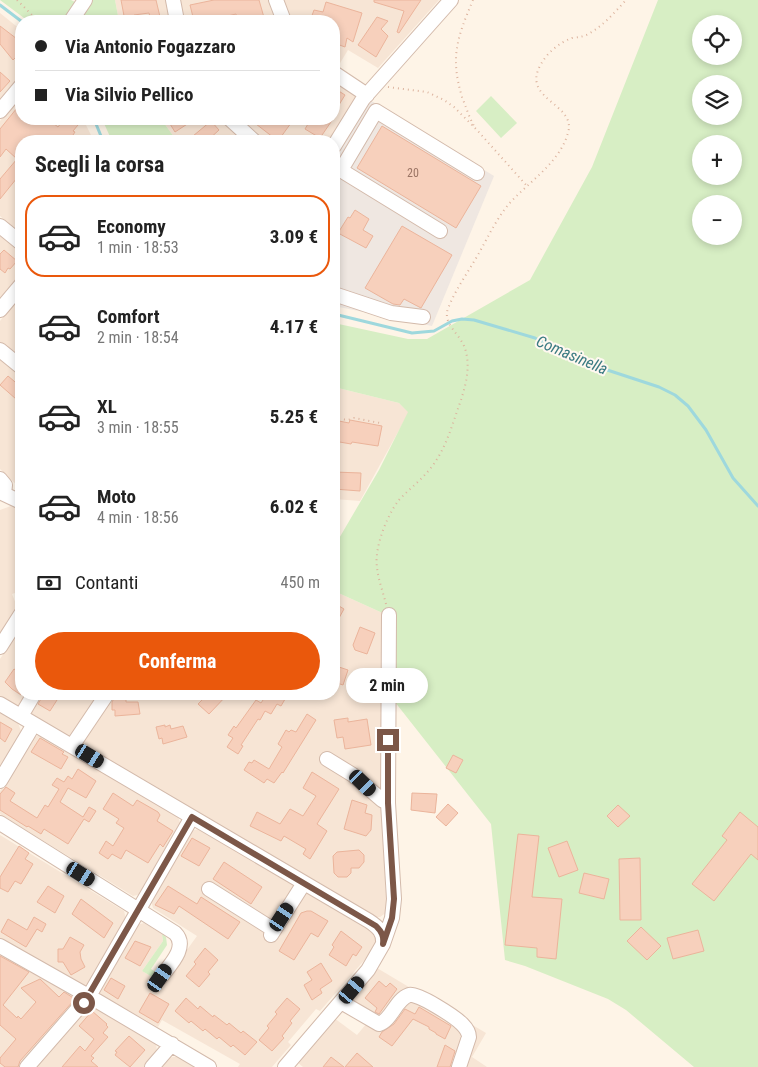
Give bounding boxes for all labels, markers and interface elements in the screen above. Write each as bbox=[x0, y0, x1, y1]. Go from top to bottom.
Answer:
map controls bbox=[692, 15, 742, 245]
button: locate bbox=[692, 15, 742, 65]
text: Via Antonio Fogazzaro bbox=[65, 35, 236, 58]
button: layers bbox=[692, 75, 742, 125]
text: Via Silvio Pellico bbox=[65, 83, 193, 106]
button: + bbox=[692, 135, 742, 185]
text: Scegli la corsa bbox=[35, 152, 164, 177]
house number: 20 bbox=[407, 166, 419, 180]
button: − bbox=[692, 195, 742, 245]
icon: car bbox=[37, 214, 82, 259]
text: Economy bbox=[97, 215, 166, 238]
text: 3.09 € bbox=[270, 225, 318, 248]
text: 1 min · 18:53 bbox=[97, 238, 179, 257]
icon: car bbox=[37, 304, 82, 349]
text: Comfort bbox=[97, 305, 160, 328]
text: 4.17 € bbox=[270, 315, 318, 338]
text: 2 min · 18:54 bbox=[97, 328, 179, 347]
water label: Comasinella bbox=[533, 331, 611, 379]
icon: car bbox=[37, 394, 82, 439]
text: XL bbox=[97, 395, 117, 418]
text: 5.25 € bbox=[270, 405, 318, 428]
text: 3 min · 18:55 bbox=[97, 418, 179, 437]
icon: car bbox=[37, 484, 82, 529]
text: Moto bbox=[97, 485, 136, 508]
text: 6.02 € bbox=[270, 495, 318, 518]
text: 4 min · 18:56 bbox=[97, 508, 179, 527]
icon: cash bbox=[35, 569, 63, 597]
text: Contanti bbox=[75, 571, 138, 594]
text: 450 m bbox=[281, 573, 320, 592]
button: Conferma bbox=[35, 632, 320, 690]
callout: 2 min bbox=[347, 668, 429, 702]
text: 2 min bbox=[369, 676, 405, 695]
route end bbox=[377, 729, 399, 751]
car bbox=[73, 742, 106, 770]
car bbox=[346, 767, 379, 799]
car bbox=[64, 860, 97, 888]
car bbox=[267, 900, 296, 934]
car bbox=[145, 961, 174, 995]
car bbox=[336, 974, 367, 1006]
route start bbox=[73, 992, 95, 1014]

